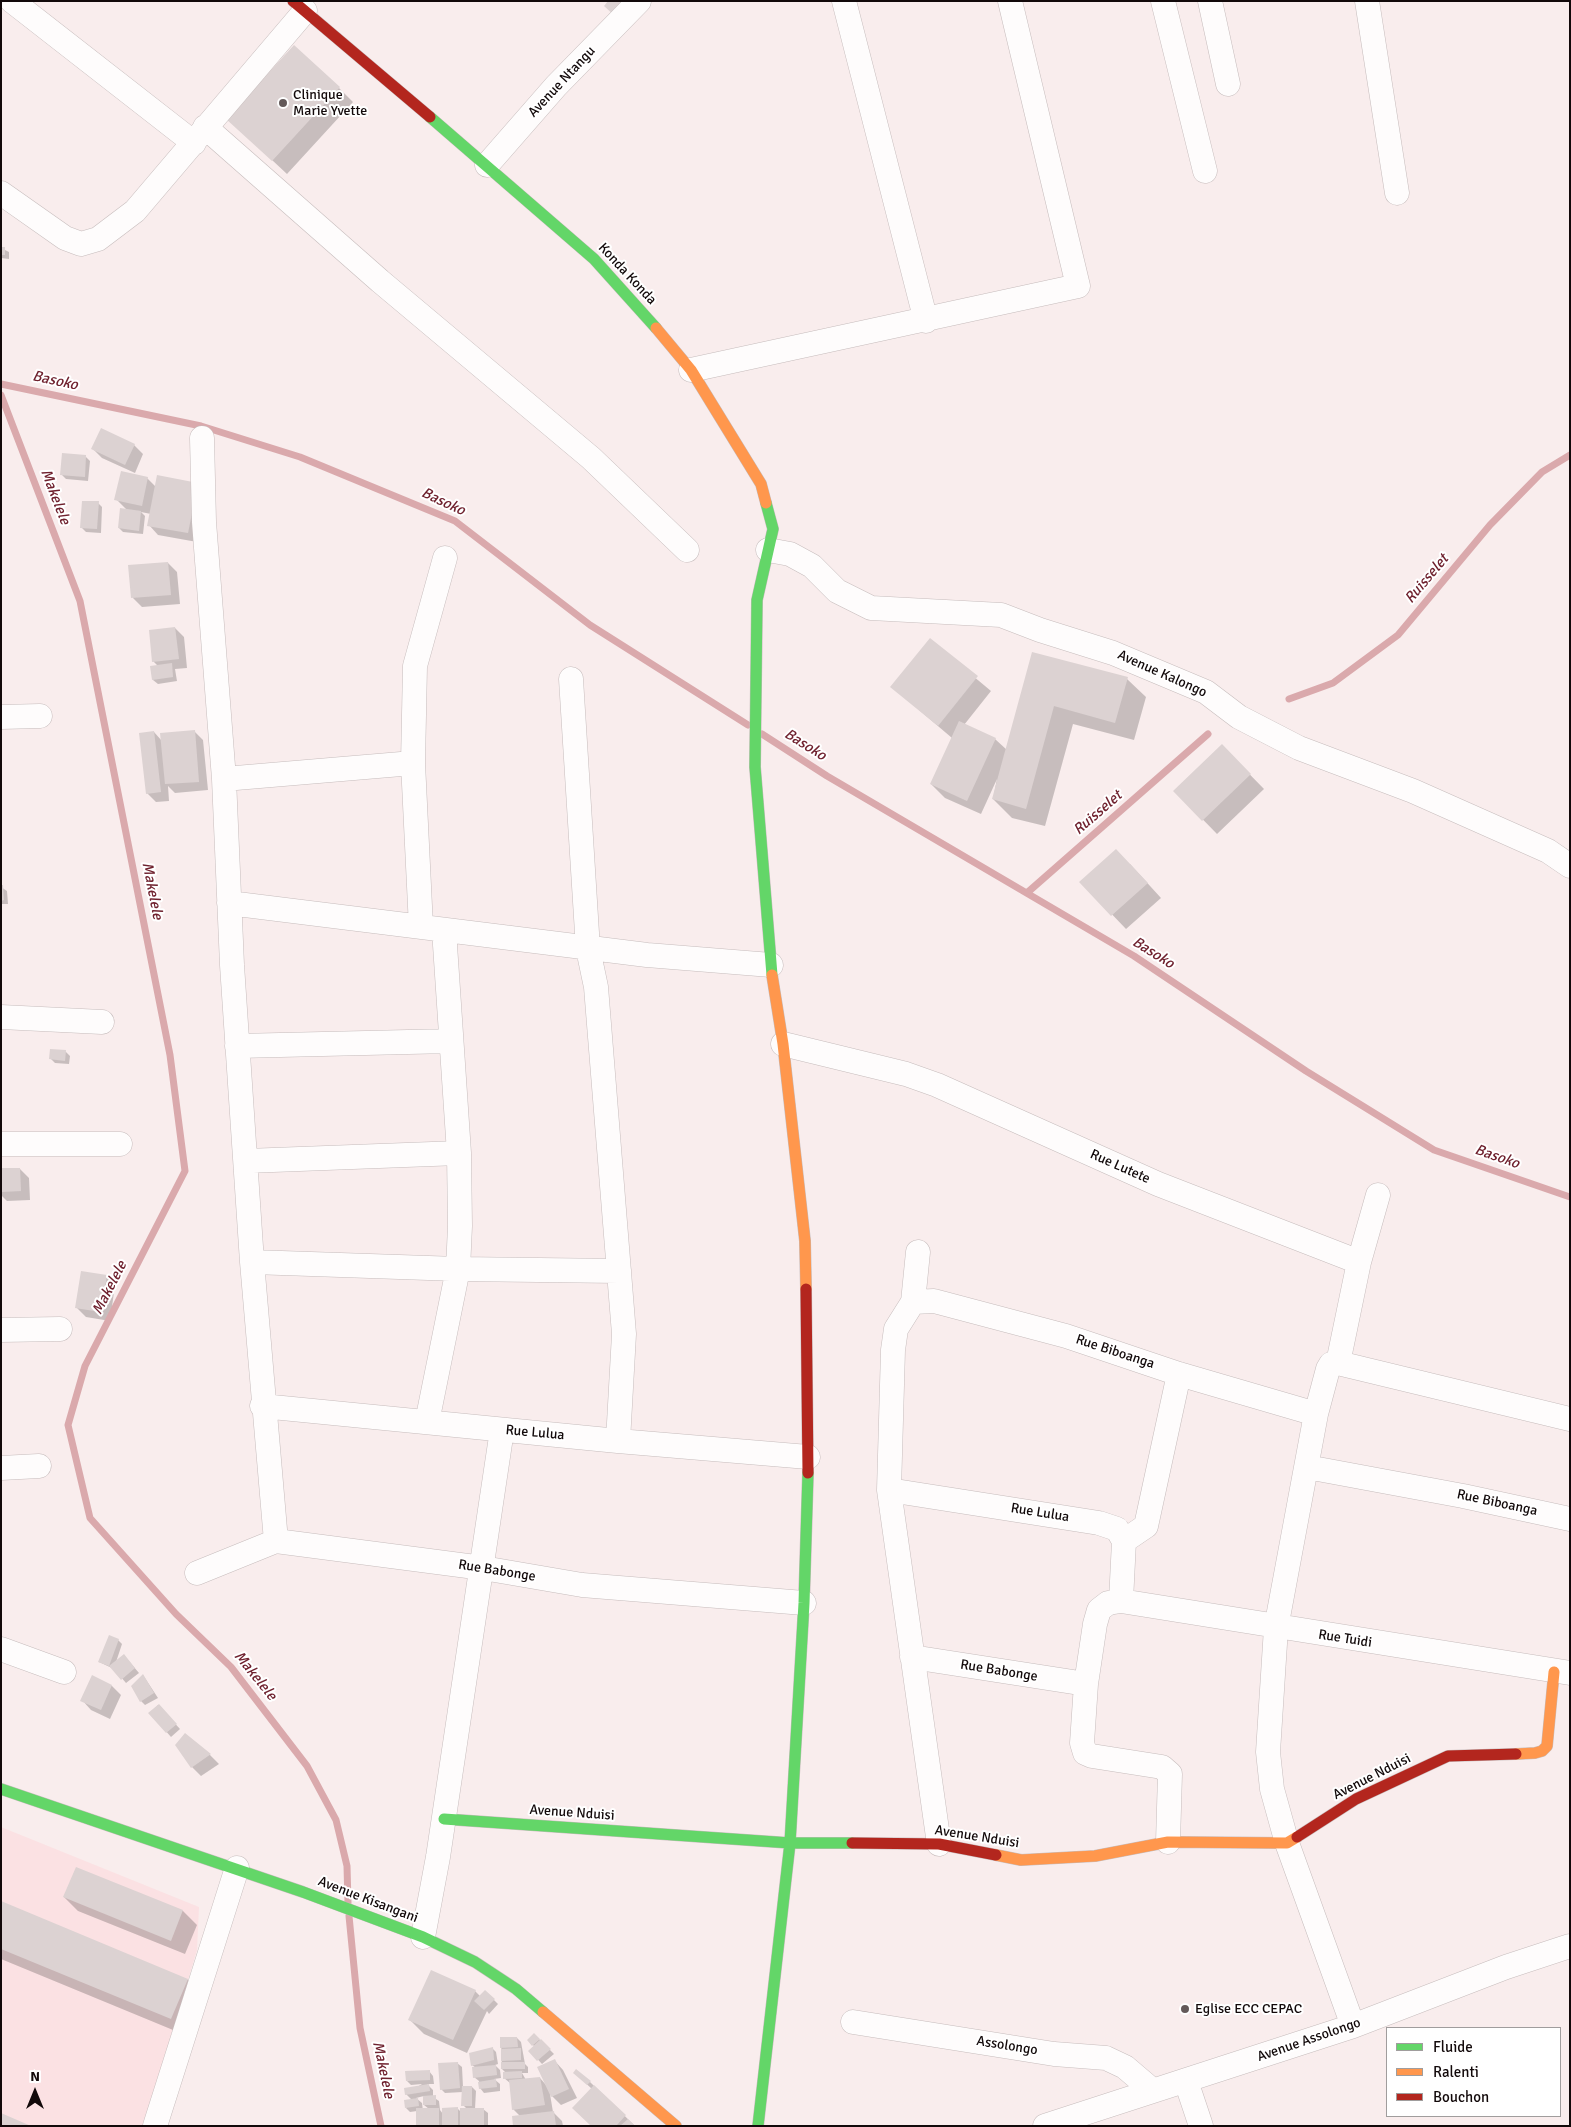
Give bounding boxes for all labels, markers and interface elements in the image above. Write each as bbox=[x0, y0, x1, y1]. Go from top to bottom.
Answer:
street label: Avenue Ntangu bbox=[525, 43, 599, 121]
place label: Clinique Marie Yvette bbox=[293, 87, 367, 120]
marker: Clinique Marie Yvette bbox=[277, 97, 289, 109]
street label: Konda Konda bbox=[594, 240, 660, 308]
water label: Basoko bbox=[31, 367, 79, 395]
water label: Makelele bbox=[36, 467, 74, 527]
water label: Basoko bbox=[418, 484, 468, 520]
water label: Ruisselet bbox=[1401, 551, 1453, 607]
street label: Avenue Kalongo bbox=[1115, 647, 1209, 701]
water label: Basoko bbox=[781, 725, 829, 765]
water label: Ruisselet bbox=[1070, 787, 1126, 839]
water label: Makelele bbox=[138, 861, 166, 921]
water label: Basoko bbox=[1129, 933, 1177, 973]
water label: Basoko bbox=[1472, 1141, 1522, 1173]
street label: Rue Lutete bbox=[1087, 1146, 1153, 1188]
water label: Makelele bbox=[89, 1258, 131, 1318]
street label: Rue Biboanga bbox=[1073, 1331, 1157, 1373]
street label: Rue Lulua bbox=[505, 1422, 565, 1444]
street label: Rue Biboanga bbox=[1455, 1486, 1539, 1520]
street label: Rue Lulua bbox=[1009, 1500, 1071, 1526]
street label: Rue Babonge bbox=[457, 1557, 537, 1585]
street label: Rue Tuidi bbox=[1317, 1626, 1373, 1652]
water label: Makelele bbox=[230, 1648, 280, 1704]
street label: Rue Babonge bbox=[959, 1657, 1039, 1685]
street label: Avenue Nduisi bbox=[1330, 1750, 1414, 1804]
street label: Avenue Nduisi bbox=[529, 1802, 615, 1824]
street label: Avenue Nduisi bbox=[934, 1822, 1020, 1852]
street label: Avenue Kisangani bbox=[316, 1873, 420, 1927]
place label: Eglise ECC CEPAC bbox=[1195, 2001, 1302, 2017]
marker: Eglise ECC CEPAC bbox=[1179, 2003, 1191, 2015]
street label: Avenue Assolongo bbox=[1255, 2014, 1363, 2066]
legend bbox=[1386, 2027, 1561, 2117]
street label: Assolongo bbox=[975, 2033, 1039, 2059]
text: Fluide bbox=[1433, 2038, 1473, 2056]
water label: Makelele bbox=[368, 2040, 398, 2100]
text: Ralenti bbox=[1433, 2063, 1479, 2081]
north arrow bbox=[10, 2067, 60, 2117]
text: N bbox=[30, 2068, 40, 2085]
text: Bouchon bbox=[1433, 2088, 1489, 2106]

